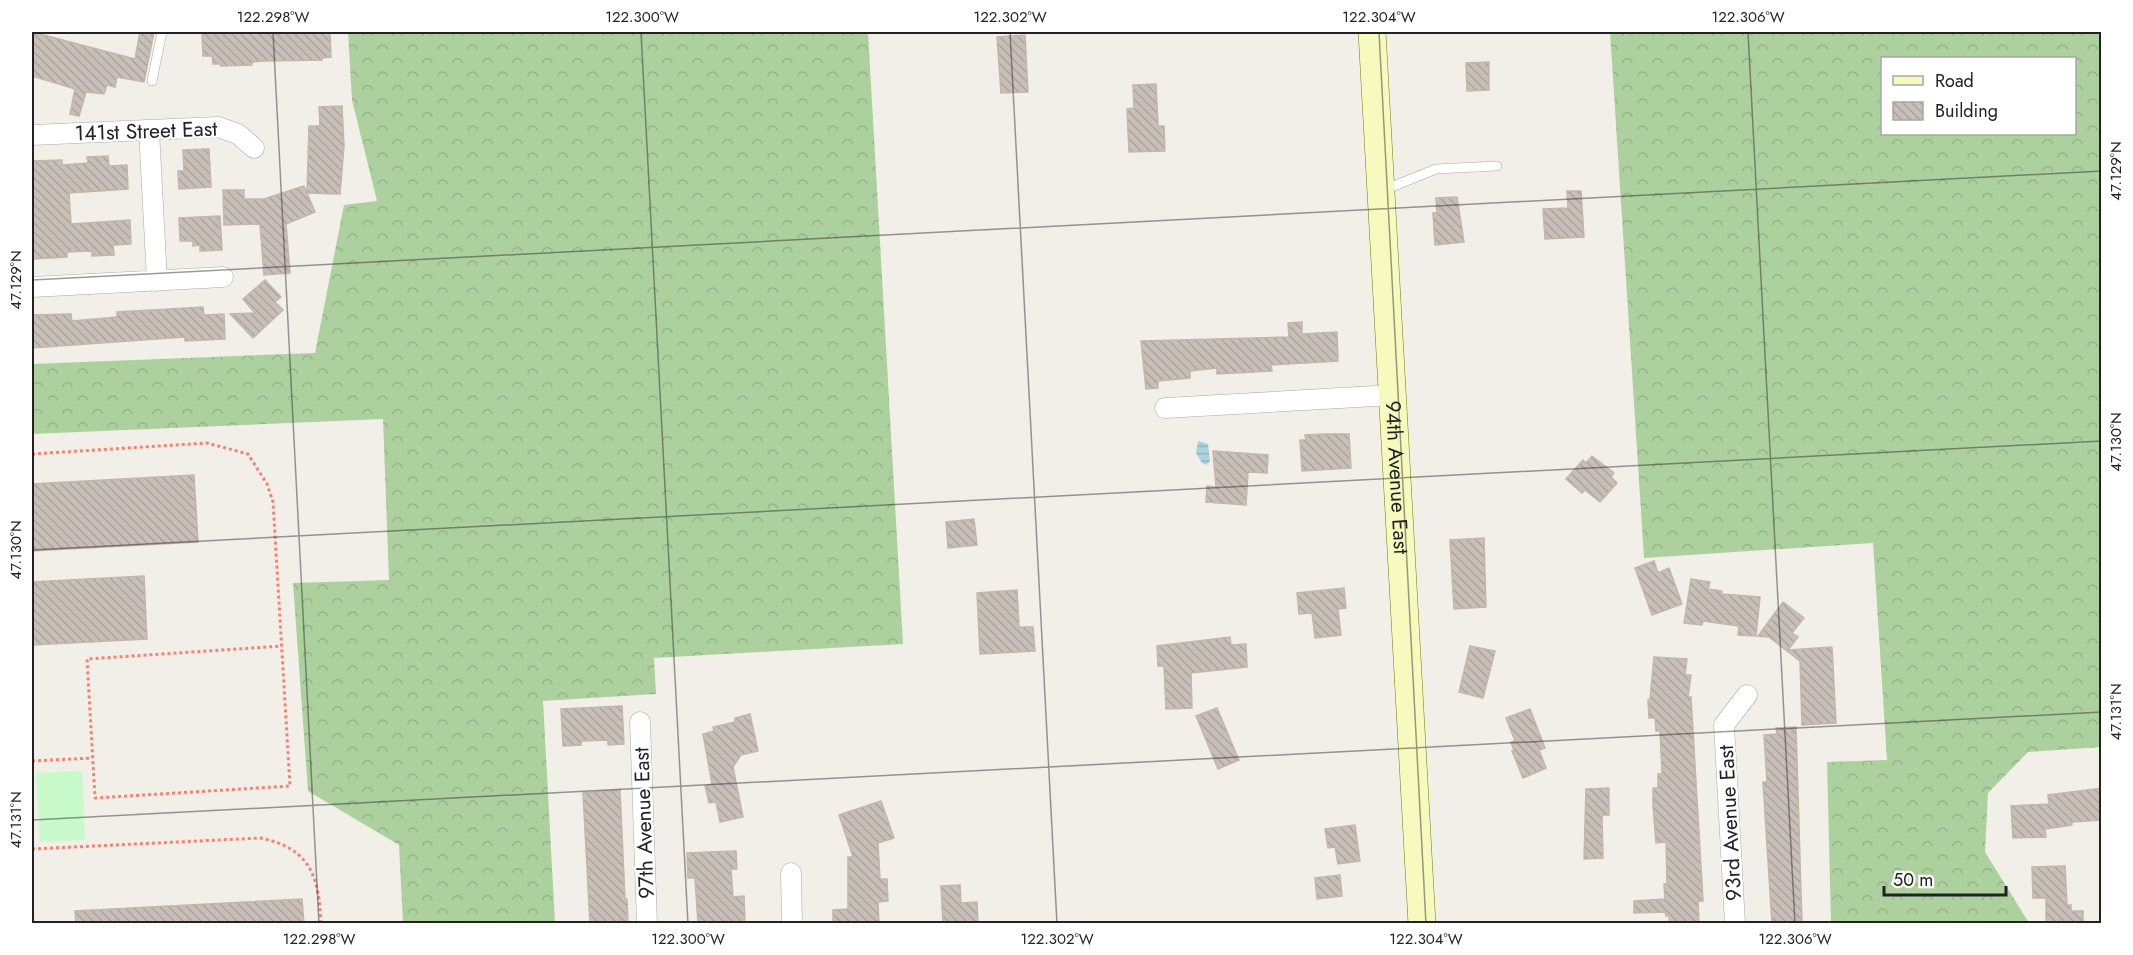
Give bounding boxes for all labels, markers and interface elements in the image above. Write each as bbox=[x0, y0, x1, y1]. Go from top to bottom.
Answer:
text: 122.298°W bbox=[237, 6, 309, 28]
text: 122.300°W bbox=[605, 6, 679, 28]
text: 122.302°W bbox=[973, 6, 1047, 28]
text: 122.304°W bbox=[1342, 6, 1416, 28]
text: 122.306°W bbox=[1711, 6, 1785, 28]
legend bbox=[1881, 57, 2076, 135]
text: Road bbox=[1935, 68, 1974, 94]
text: Building bbox=[1935, 98, 1998, 124]
street label: 141st Street East bbox=[74, 114, 218, 148]
text: 47.129°N bbox=[2105, 141, 2127, 201]
text: 47.129°N bbox=[5, 250, 27, 310]
street label: 94th Avenue East bbox=[1378, 400, 1416, 555]
text: 47.130°N bbox=[2105, 412, 2127, 472]
text: 47.130°N bbox=[5, 520, 27, 580]
text: 47.131°N bbox=[2105, 683, 2127, 741]
street label: 93rd Avenue East bbox=[1711, 744, 1749, 902]
street label: 97th Avenue East bbox=[626, 747, 662, 899]
text: 47.131°N bbox=[5, 791, 27, 849]
scale bar bbox=[1884, 859, 2006, 897]
text: 50 m bbox=[1893, 867, 1933, 893]
text: 122.298°W bbox=[283, 928, 355, 950]
text: 122.300°W bbox=[651, 928, 725, 950]
text: 122.302°W bbox=[1020, 928, 1094, 950]
text: 122.304°W bbox=[1389, 928, 1463, 950]
text: 122.306°W bbox=[1758, 928, 1832, 950]

